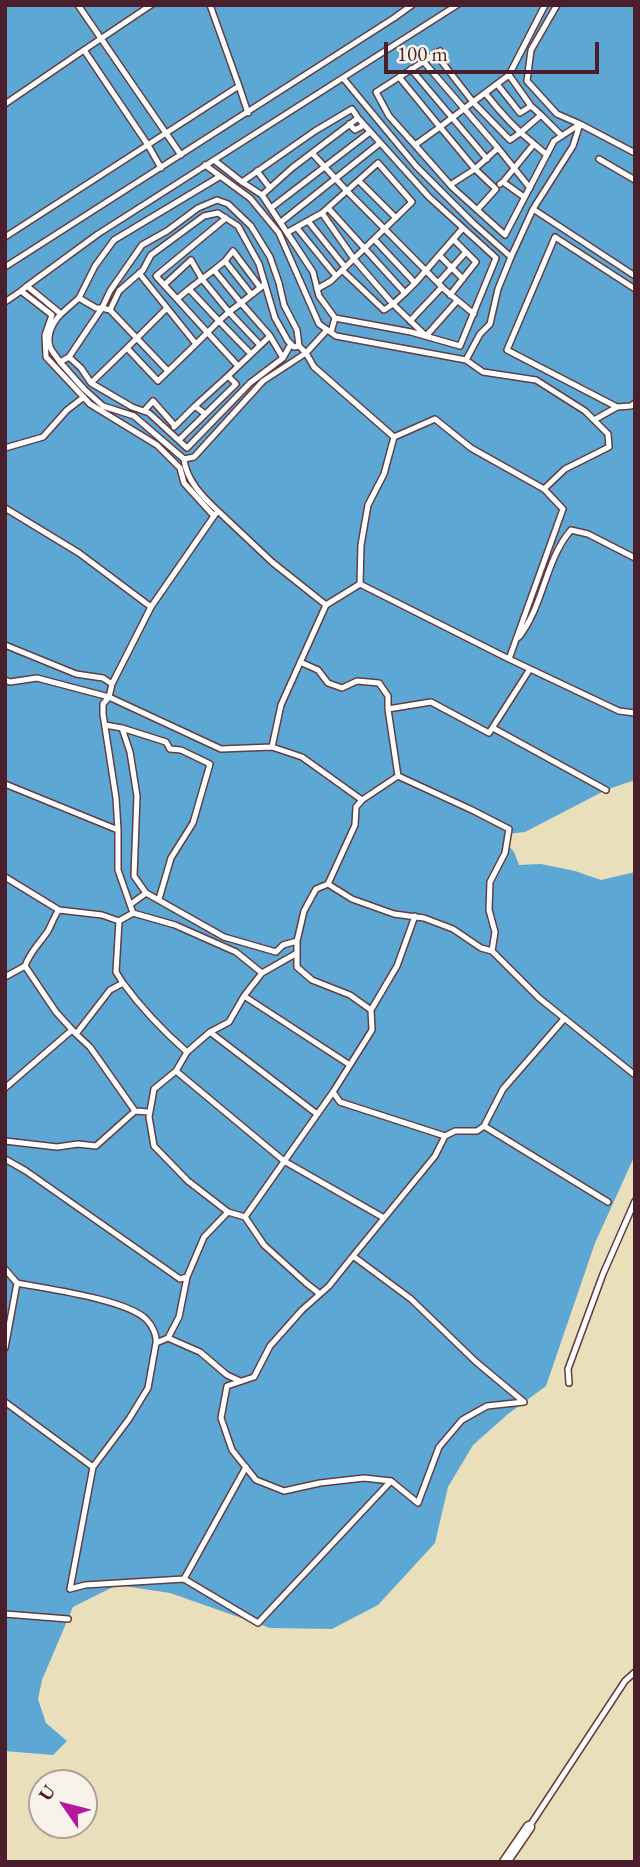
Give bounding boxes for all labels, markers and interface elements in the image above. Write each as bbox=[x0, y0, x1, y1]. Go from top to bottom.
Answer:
scale bar bbox=[388, 28, 603, 72]
text: 100 m bbox=[397, 40, 448, 67]
north arrow bbox=[28, 1769, 98, 1839]
text: U bbox=[33, 1780, 61, 1806]

